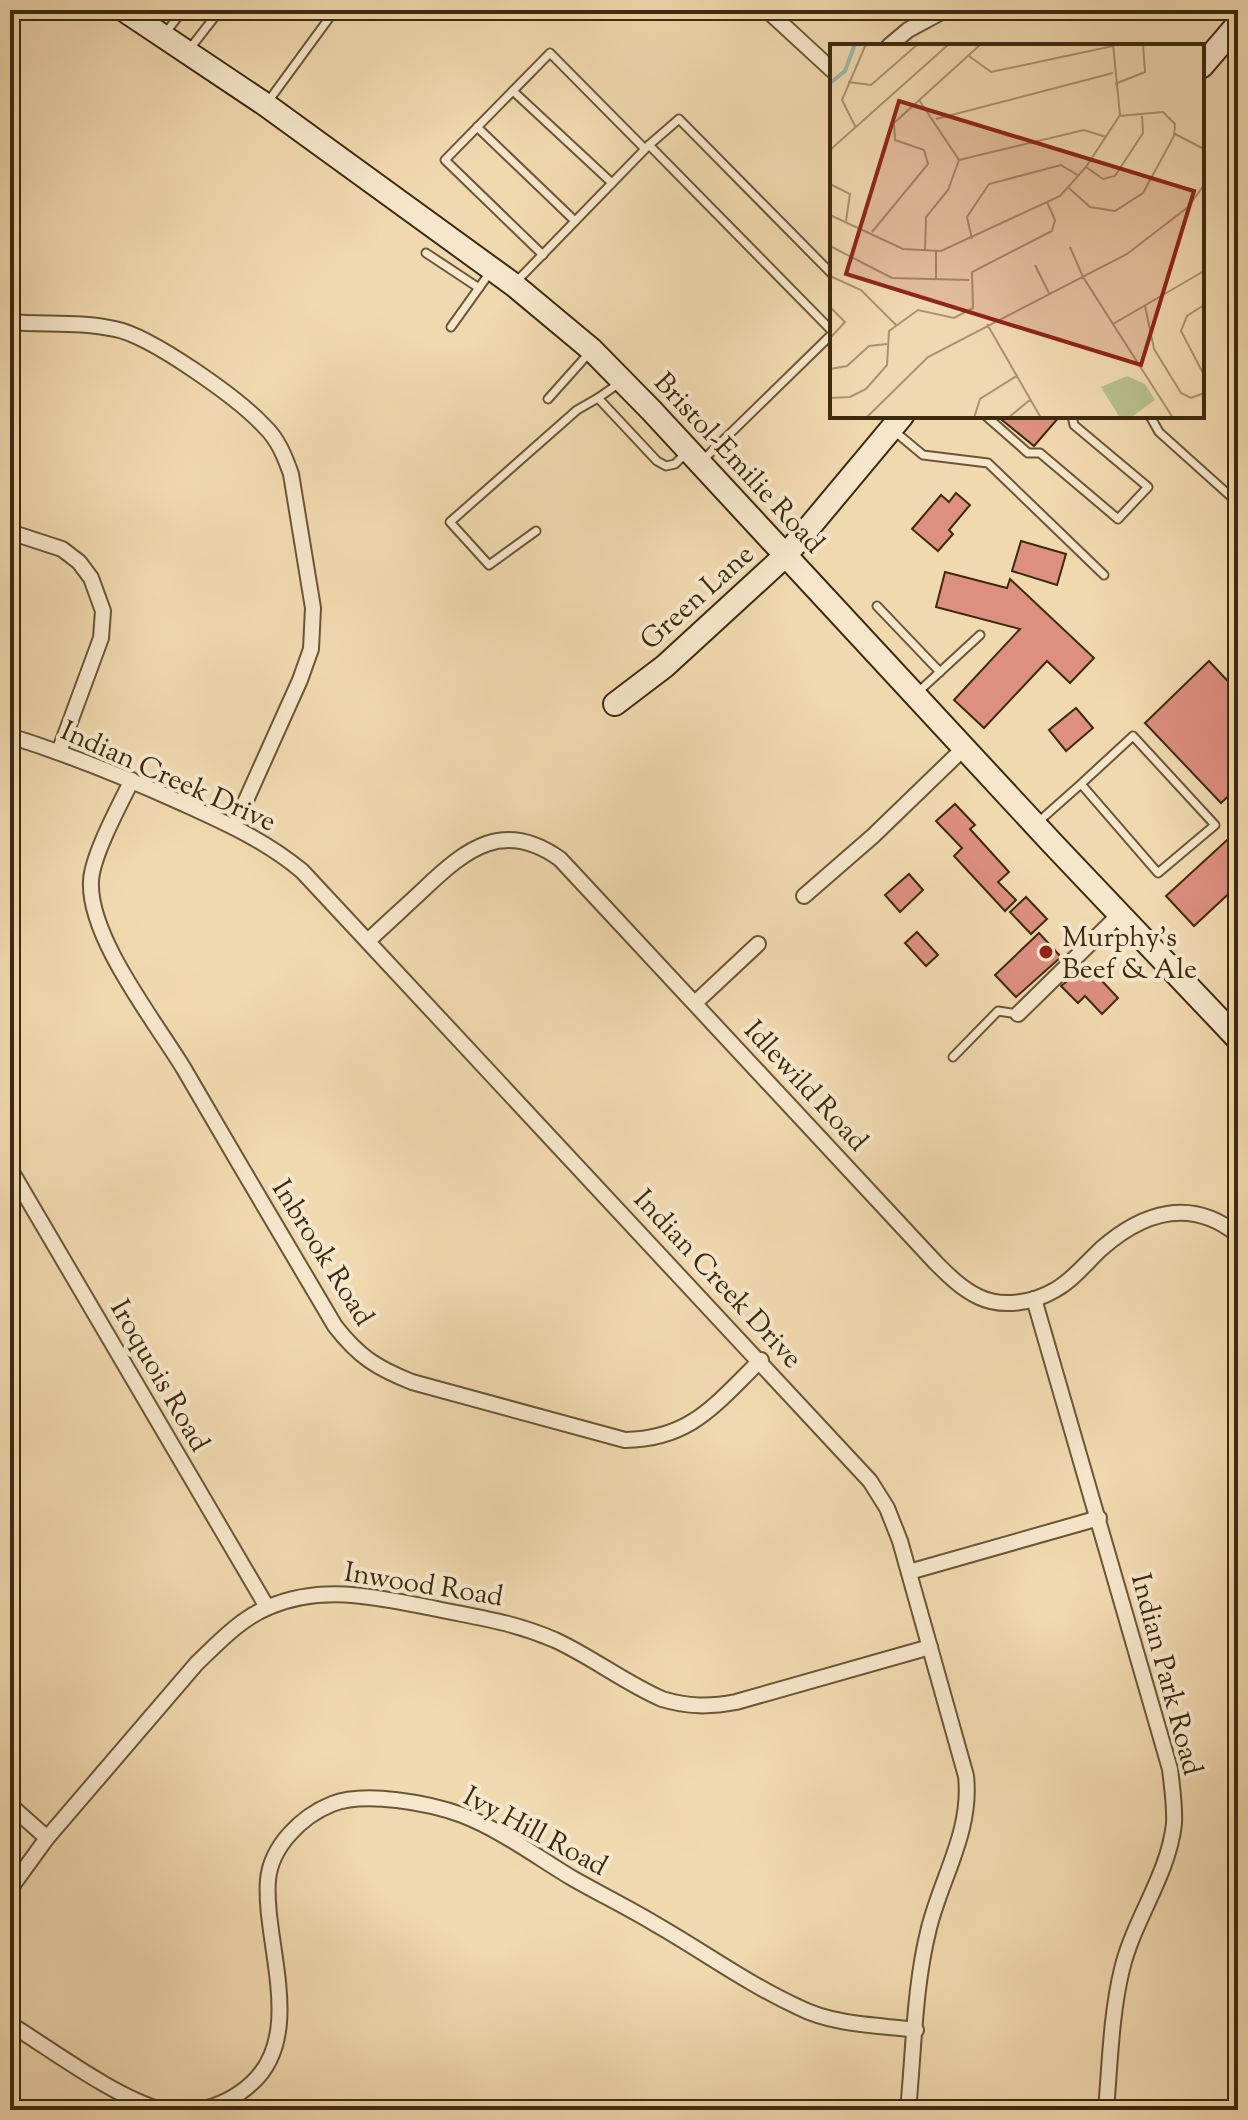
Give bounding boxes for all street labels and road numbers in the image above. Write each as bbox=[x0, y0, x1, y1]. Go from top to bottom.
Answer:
street label: Bristol-Emilie Road bbox=[643, 365, 833, 564]
street label: Green Lane bbox=[632, 536, 764, 660]
street label: Indian Creek Drive bbox=[54, 712, 282, 843]
street label: Idlewild Road bbox=[733, 1013, 876, 1162]
street label: Inbrook Road bbox=[261, 1173, 382, 1335]
street label: Indian Creek Drive bbox=[623, 1182, 811, 1378]
street label: Iroquois Road bbox=[99, 1293, 218, 1460]
street label: Inwood Road bbox=[341, 1554, 506, 1618]
street label: Indian Park Road bbox=[1119, 1570, 1211, 1780]
street label: Ivy Hill Road bbox=[455, 1778, 614, 1888]

